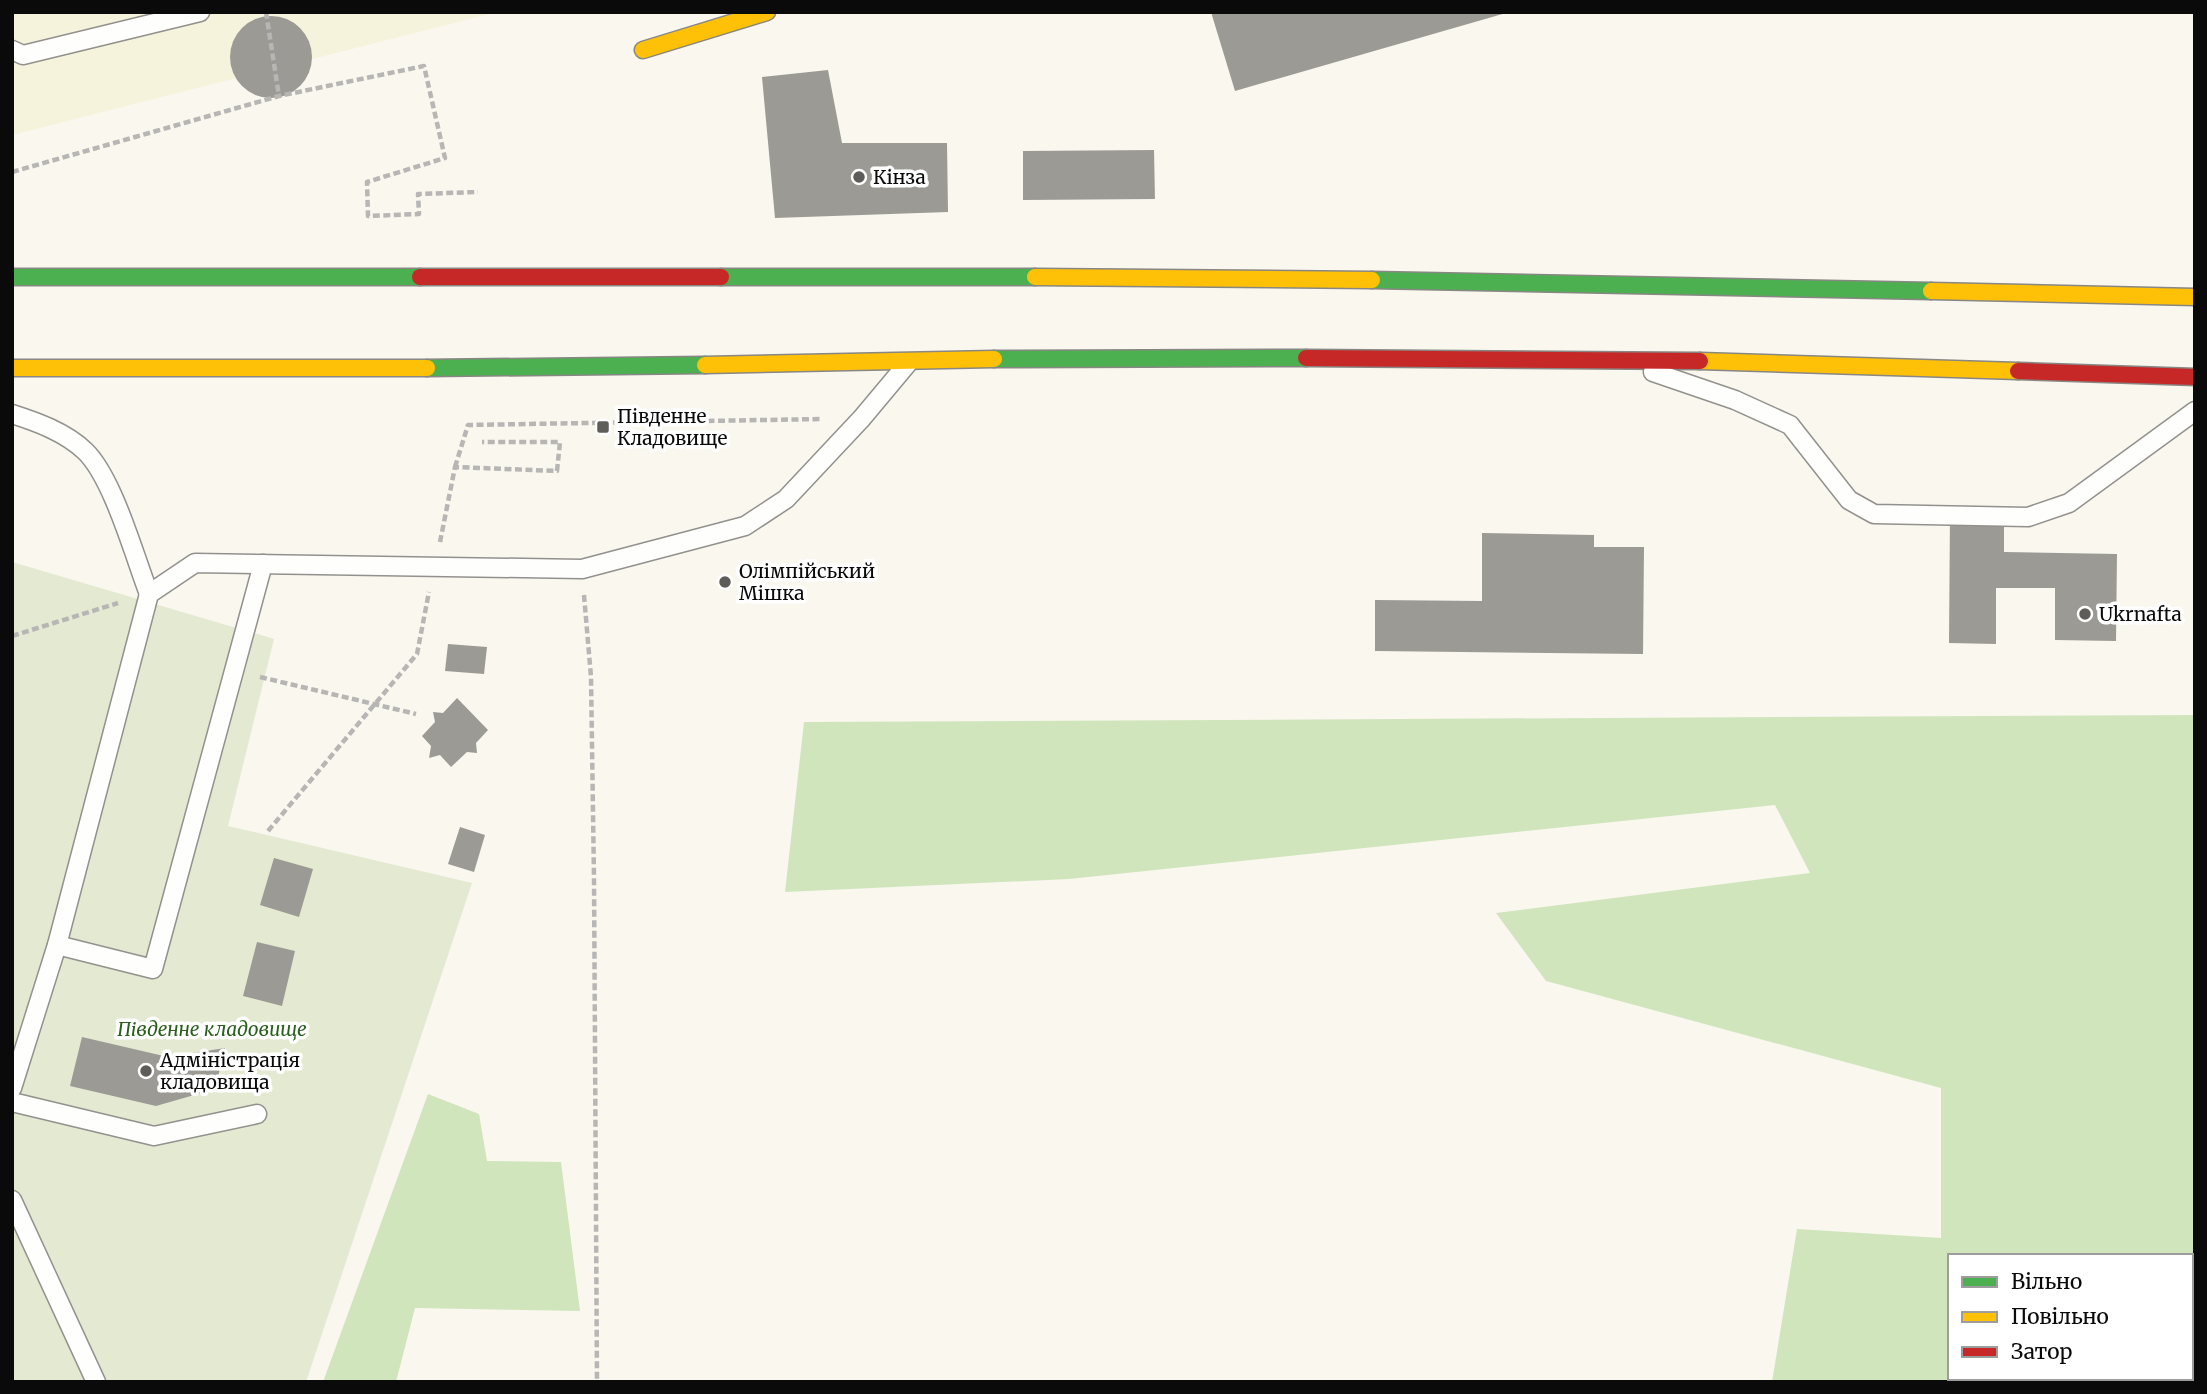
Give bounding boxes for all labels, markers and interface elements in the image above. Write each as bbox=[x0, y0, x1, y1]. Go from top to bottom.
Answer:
place label: Кінза bbox=[873, 165, 926, 189]
marker: Кінза bbox=[851, 169, 867, 185]
place label: Південне Кладовище bbox=[617, 404, 727, 450]
marker: Південне Кладовище bbox=[595, 419, 611, 435]
place label: Олімпійський Мішка bbox=[739, 559, 875, 605]
marker: Олімпійський Мішка bbox=[717, 574, 733, 590]
place label: Ukrnafta bbox=[2099, 602, 2182, 626]
marker: Ukrnafta bbox=[2077, 606, 2093, 622]
park label: Південне кладовище bbox=[117, 1017, 307, 1041]
place label: Адміністрація кладовища bbox=[159, 1048, 300, 1094]
marker: Адміністрація кладовища bbox=[138, 1063, 154, 1079]
legend bbox=[1948, 1254, 2193, 1380]
text: Вільно bbox=[2011, 1268, 2082, 1295]
text: Повільно bbox=[2011, 1303, 2109, 1330]
text: Затор bbox=[2011, 1338, 2073, 1365]

